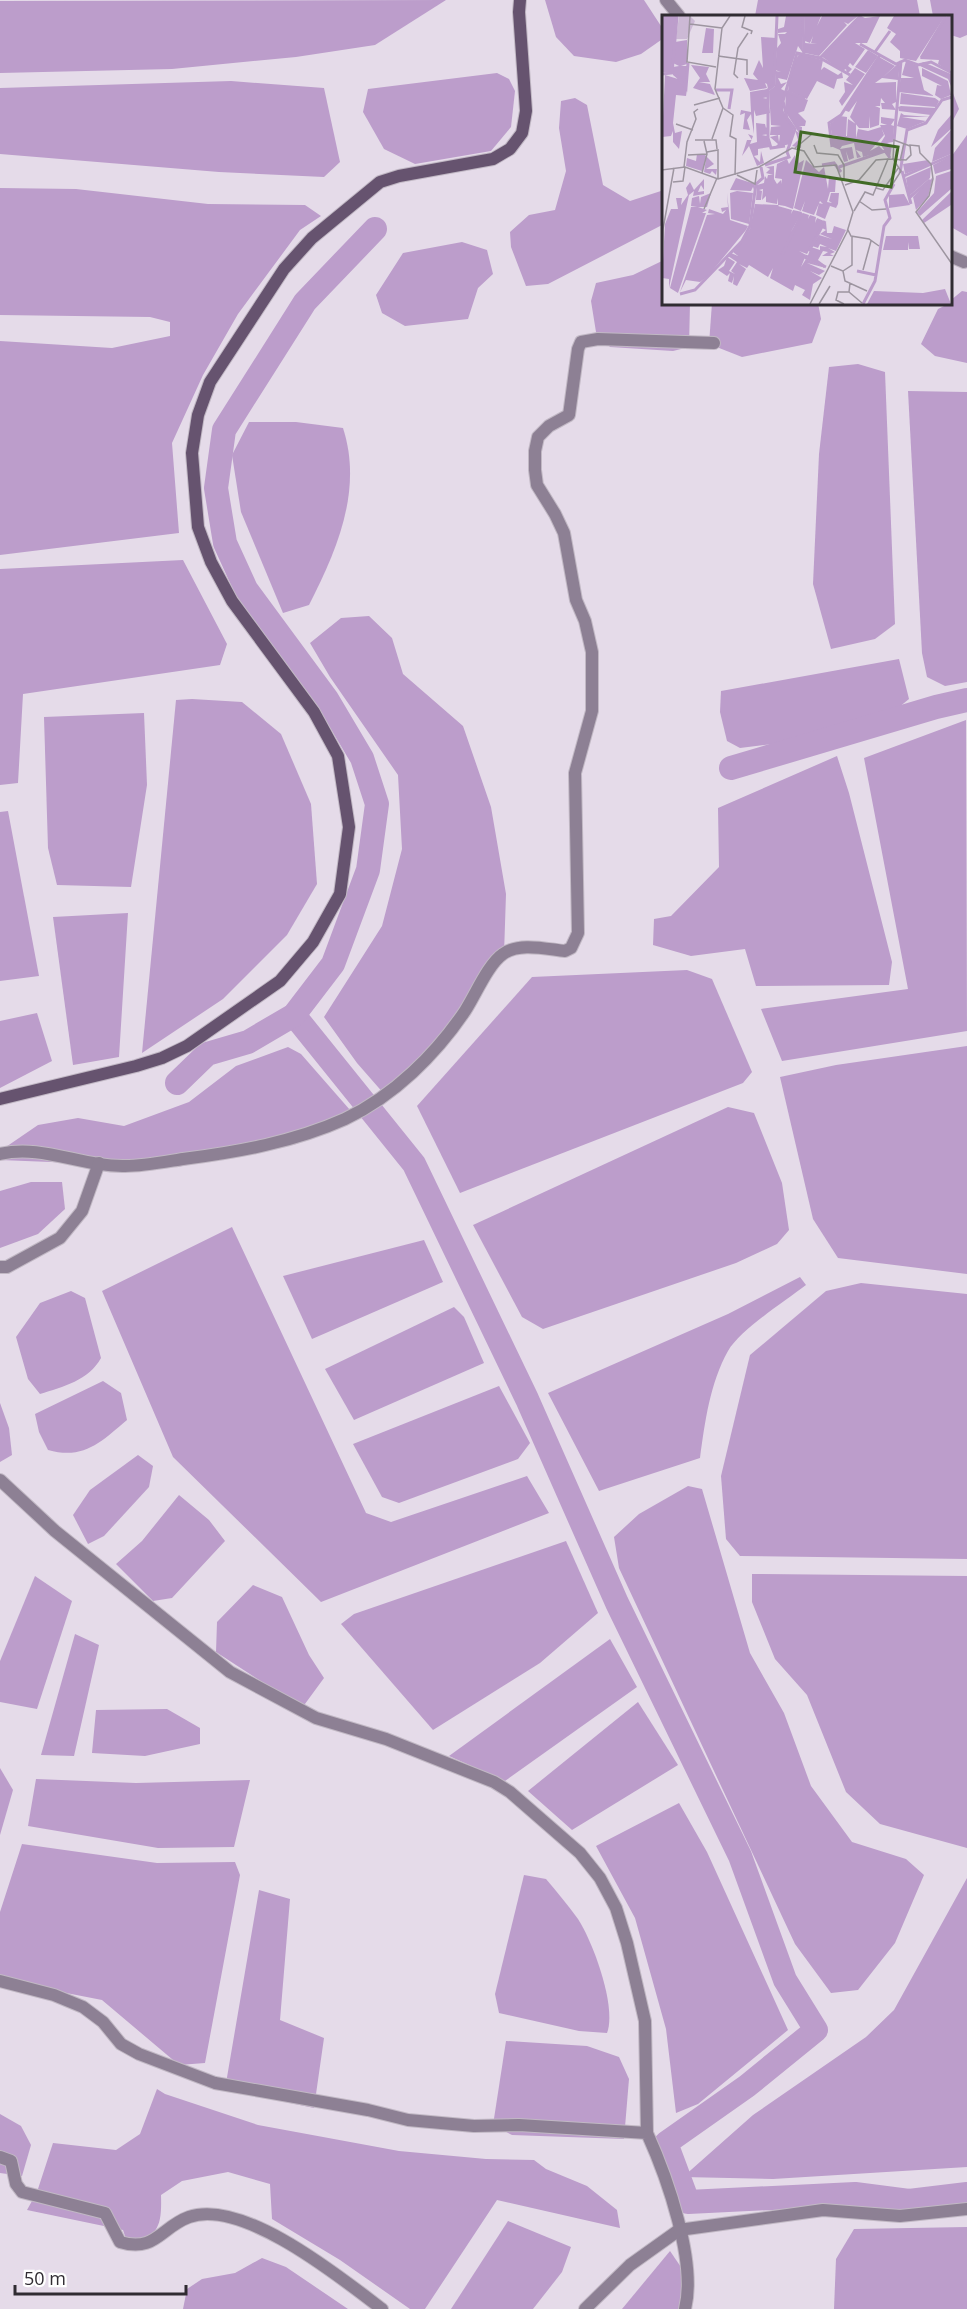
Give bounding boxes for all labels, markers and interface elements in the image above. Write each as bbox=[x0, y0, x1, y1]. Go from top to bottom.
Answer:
inset map bbox=[662, 15, 952, 304]
scale bar bbox=[15, 2258, 186, 2296]
text: 50 m bbox=[24, 2266, 66, 2290]

